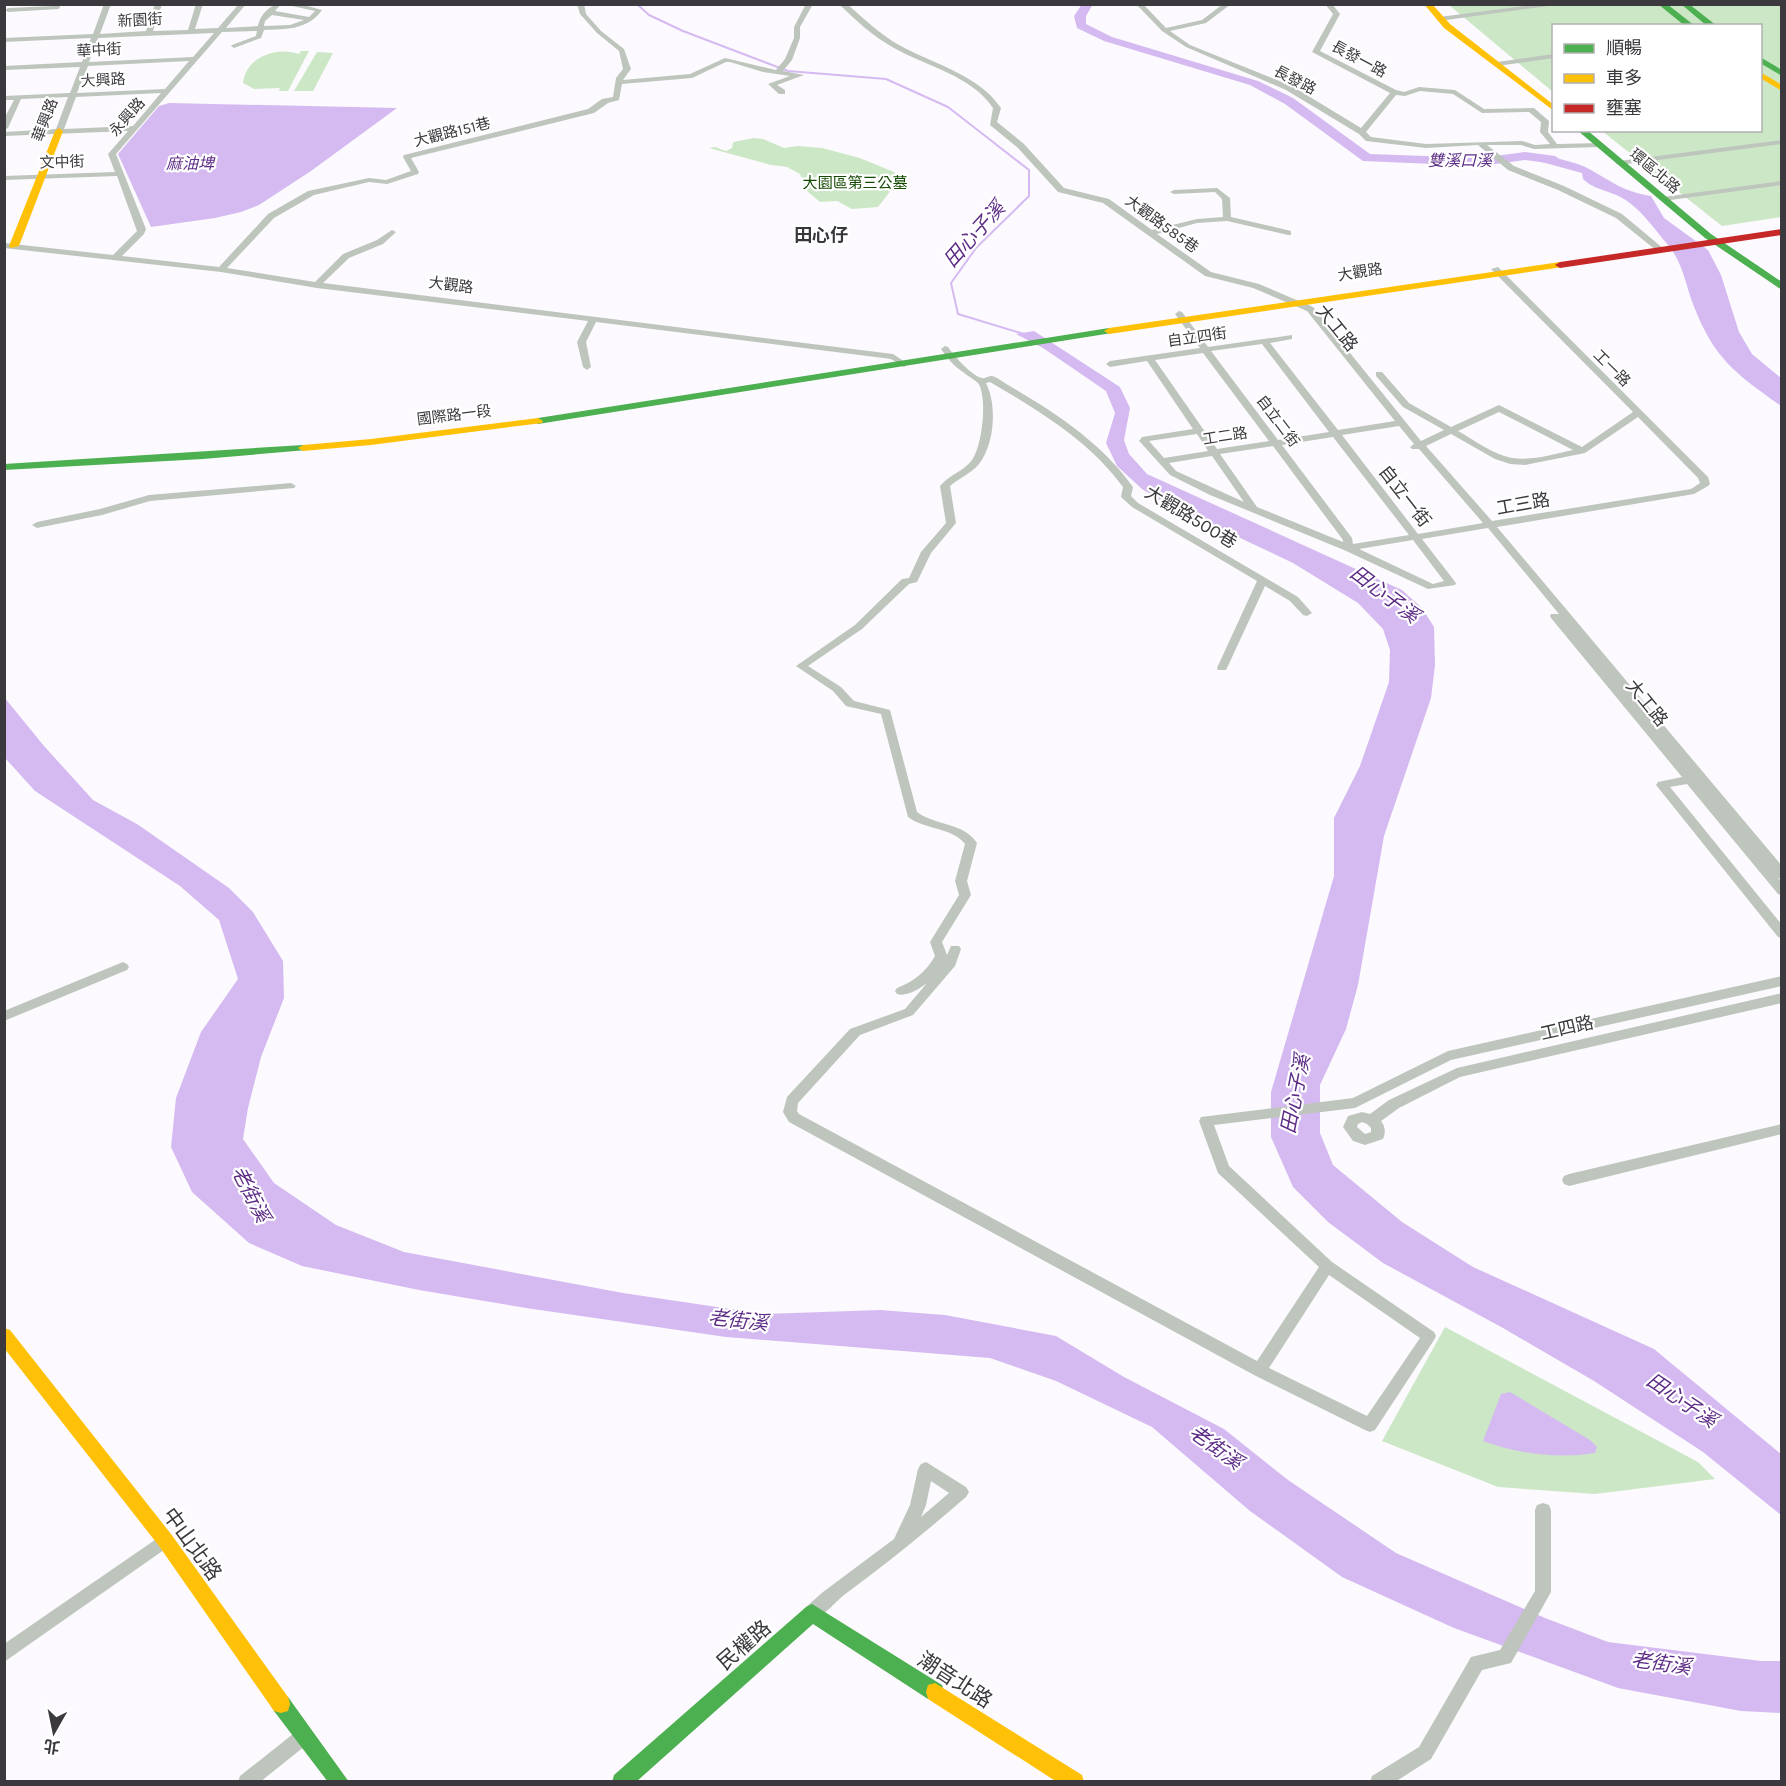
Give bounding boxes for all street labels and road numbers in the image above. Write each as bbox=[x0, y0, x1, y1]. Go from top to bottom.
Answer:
street label: 新園街 bbox=[117, 10, 163, 30]
street label: 長發一路 bbox=[1328, 37, 1390, 81]
street label: 華中街 bbox=[76, 40, 122, 60]
street label: 長發路 bbox=[1271, 62, 1319, 98]
street label: 大興路 bbox=[80, 70, 126, 90]
street label: 永興路 bbox=[105, 94, 149, 140]
street label: 華興路 bbox=[29, 96, 61, 144]
street label: 大觀路151巷 bbox=[412, 114, 492, 150]
street label: 環區北路 bbox=[1626, 145, 1684, 197]
street label: 文中街 bbox=[39, 152, 85, 172]
street label: 大觀路585巷 bbox=[1122, 191, 1202, 257]
street label: 大觀路 bbox=[1336, 260, 1384, 284]
street label: 大觀路 bbox=[428, 273, 474, 297]
street label: 大工路 bbox=[1311, 300, 1363, 356]
street label: 自立四街 bbox=[1166, 324, 1228, 350]
street label: 工一路 bbox=[1590, 346, 1634, 390]
street label: 自立二街 bbox=[1253, 392, 1303, 450]
street label: 國際路一段 bbox=[416, 401, 492, 429]
street label: 工二路 bbox=[1201, 424, 1249, 448]
street label: 自立一街 bbox=[1374, 461, 1436, 531]
street label: 大觀路500巷 bbox=[1141, 481, 1241, 553]
street label: 工三路 bbox=[1495, 488, 1551, 520]
street label: 大工路 bbox=[1621, 675, 1673, 731]
street label: 工四路 bbox=[1538, 1011, 1596, 1045]
street label: 中山北路 bbox=[158, 1503, 226, 1585]
street label: 民權路 bbox=[712, 1615, 776, 1675]
street label: 潮音北路 bbox=[913, 1647, 997, 1713]

